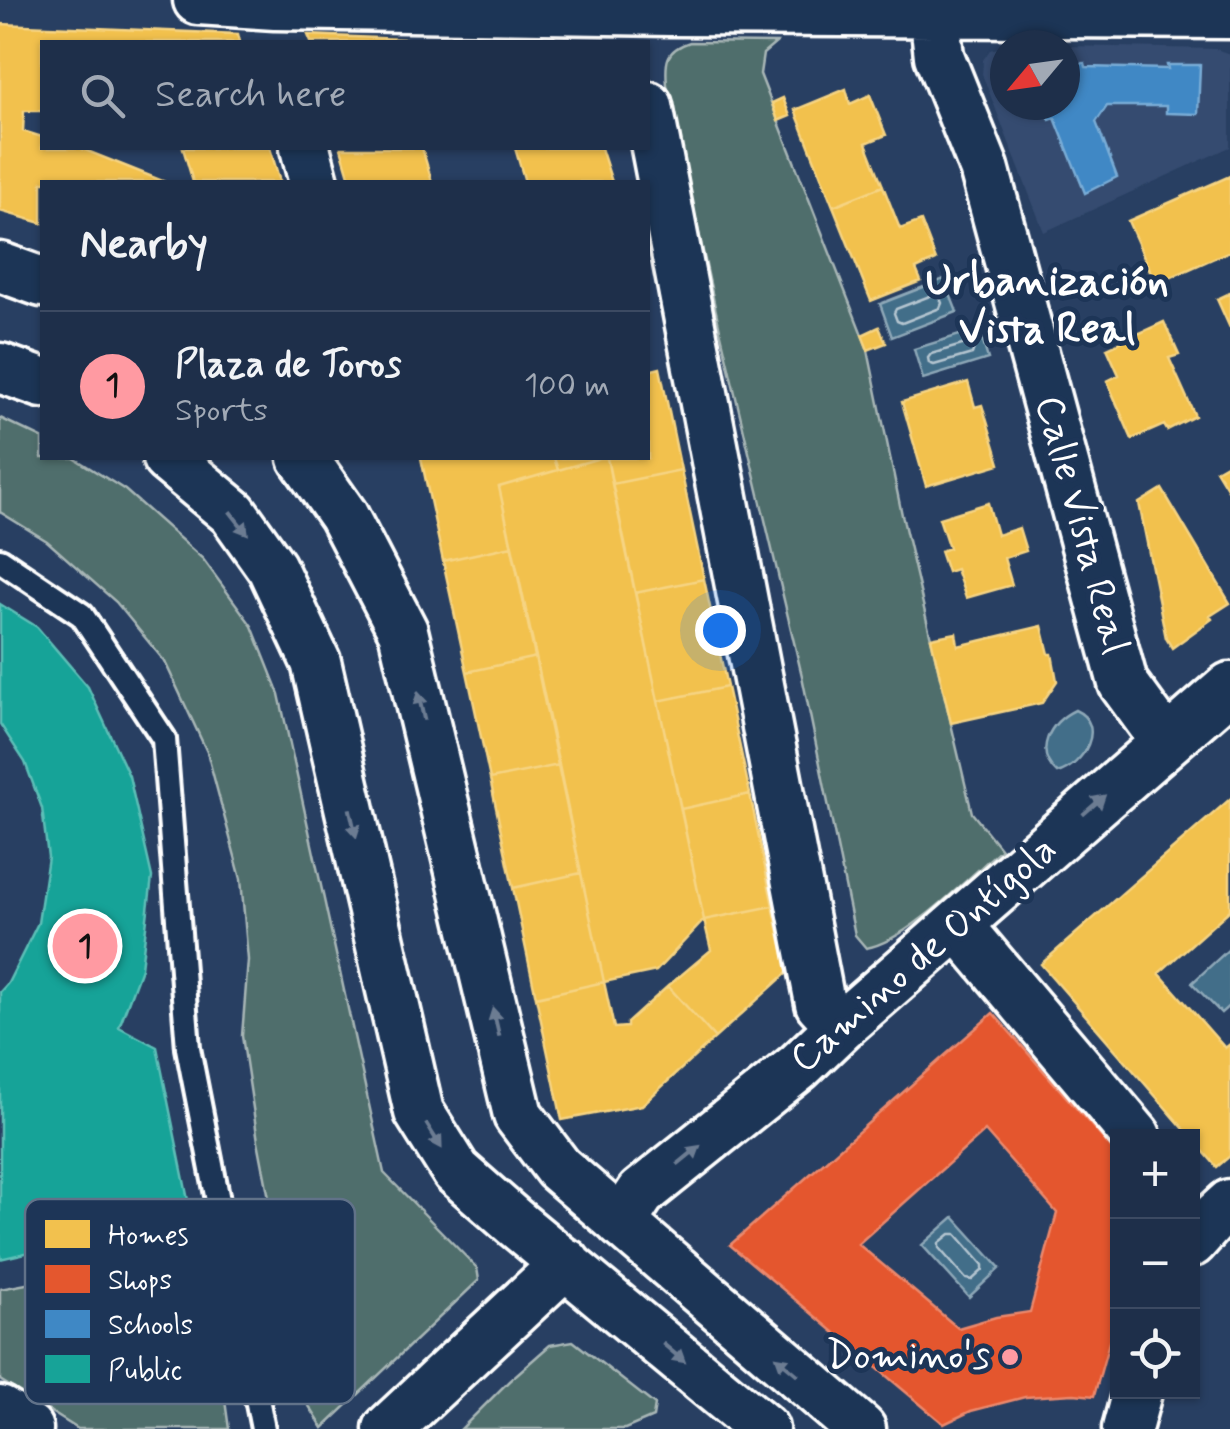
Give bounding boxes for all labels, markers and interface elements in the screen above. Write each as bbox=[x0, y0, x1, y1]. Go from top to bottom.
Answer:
north arrow bbox=[990, 30, 1080, 120]
search box bbox=[40, 40, 650, 150]
icon: search bbox=[75, 68, 130, 123]
text: Search here bbox=[155, 71, 346, 120]
text: Nearby bbox=[80, 218, 208, 273]
district label: Urbanización Vista Real bbox=[925, 255, 1169, 358]
text: Plaza de Toros bbox=[175, 341, 402, 390]
text: 1 bbox=[105, 365, 120, 407]
text: 100 m bbox=[524, 365, 610, 407]
text: Sports bbox=[175, 390, 268, 432]
street label: Calle Vista Real bbox=[1022, 390, 1140, 660]
one-way arrow bbox=[228, 510, 248, 536]
your location bbox=[695, 605, 746, 656]
one-way arrow bbox=[413, 690, 428, 721]
one-way arrow bbox=[1081, 795, 1106, 817]
one-way arrow bbox=[346, 808, 361, 839]
street label: Camino de Ontígola bbox=[779, 825, 1069, 1085]
pin: 1 bbox=[52, 908, 118, 984]
one-way arrow bbox=[488, 1006, 503, 1037]
one-way arrow bbox=[425, 1122, 443, 1150]
map controls bbox=[1110, 1129, 1200, 1399]
button: + bbox=[1110, 1129, 1200, 1219]
one-way arrow bbox=[676, 1145, 702, 1166]
legend bbox=[25, 1199, 355, 1404]
text: Homes bbox=[108, 1218, 189, 1255]
button: − bbox=[1110, 1219, 1200, 1309]
text: Shops bbox=[108, 1263, 172, 1300]
text: Schools bbox=[108, 1308, 193, 1345]
button: locate bbox=[1110, 1309, 1200, 1399]
place label: Domino's bbox=[826, 1331, 990, 1383]
one-way arrow bbox=[661, 1342, 686, 1364]
marker: Domino's bbox=[999, 1346, 1021, 1368]
text: Public bbox=[108, 1353, 182, 1390]
one-way arrow bbox=[775, 1355, 800, 1377]

